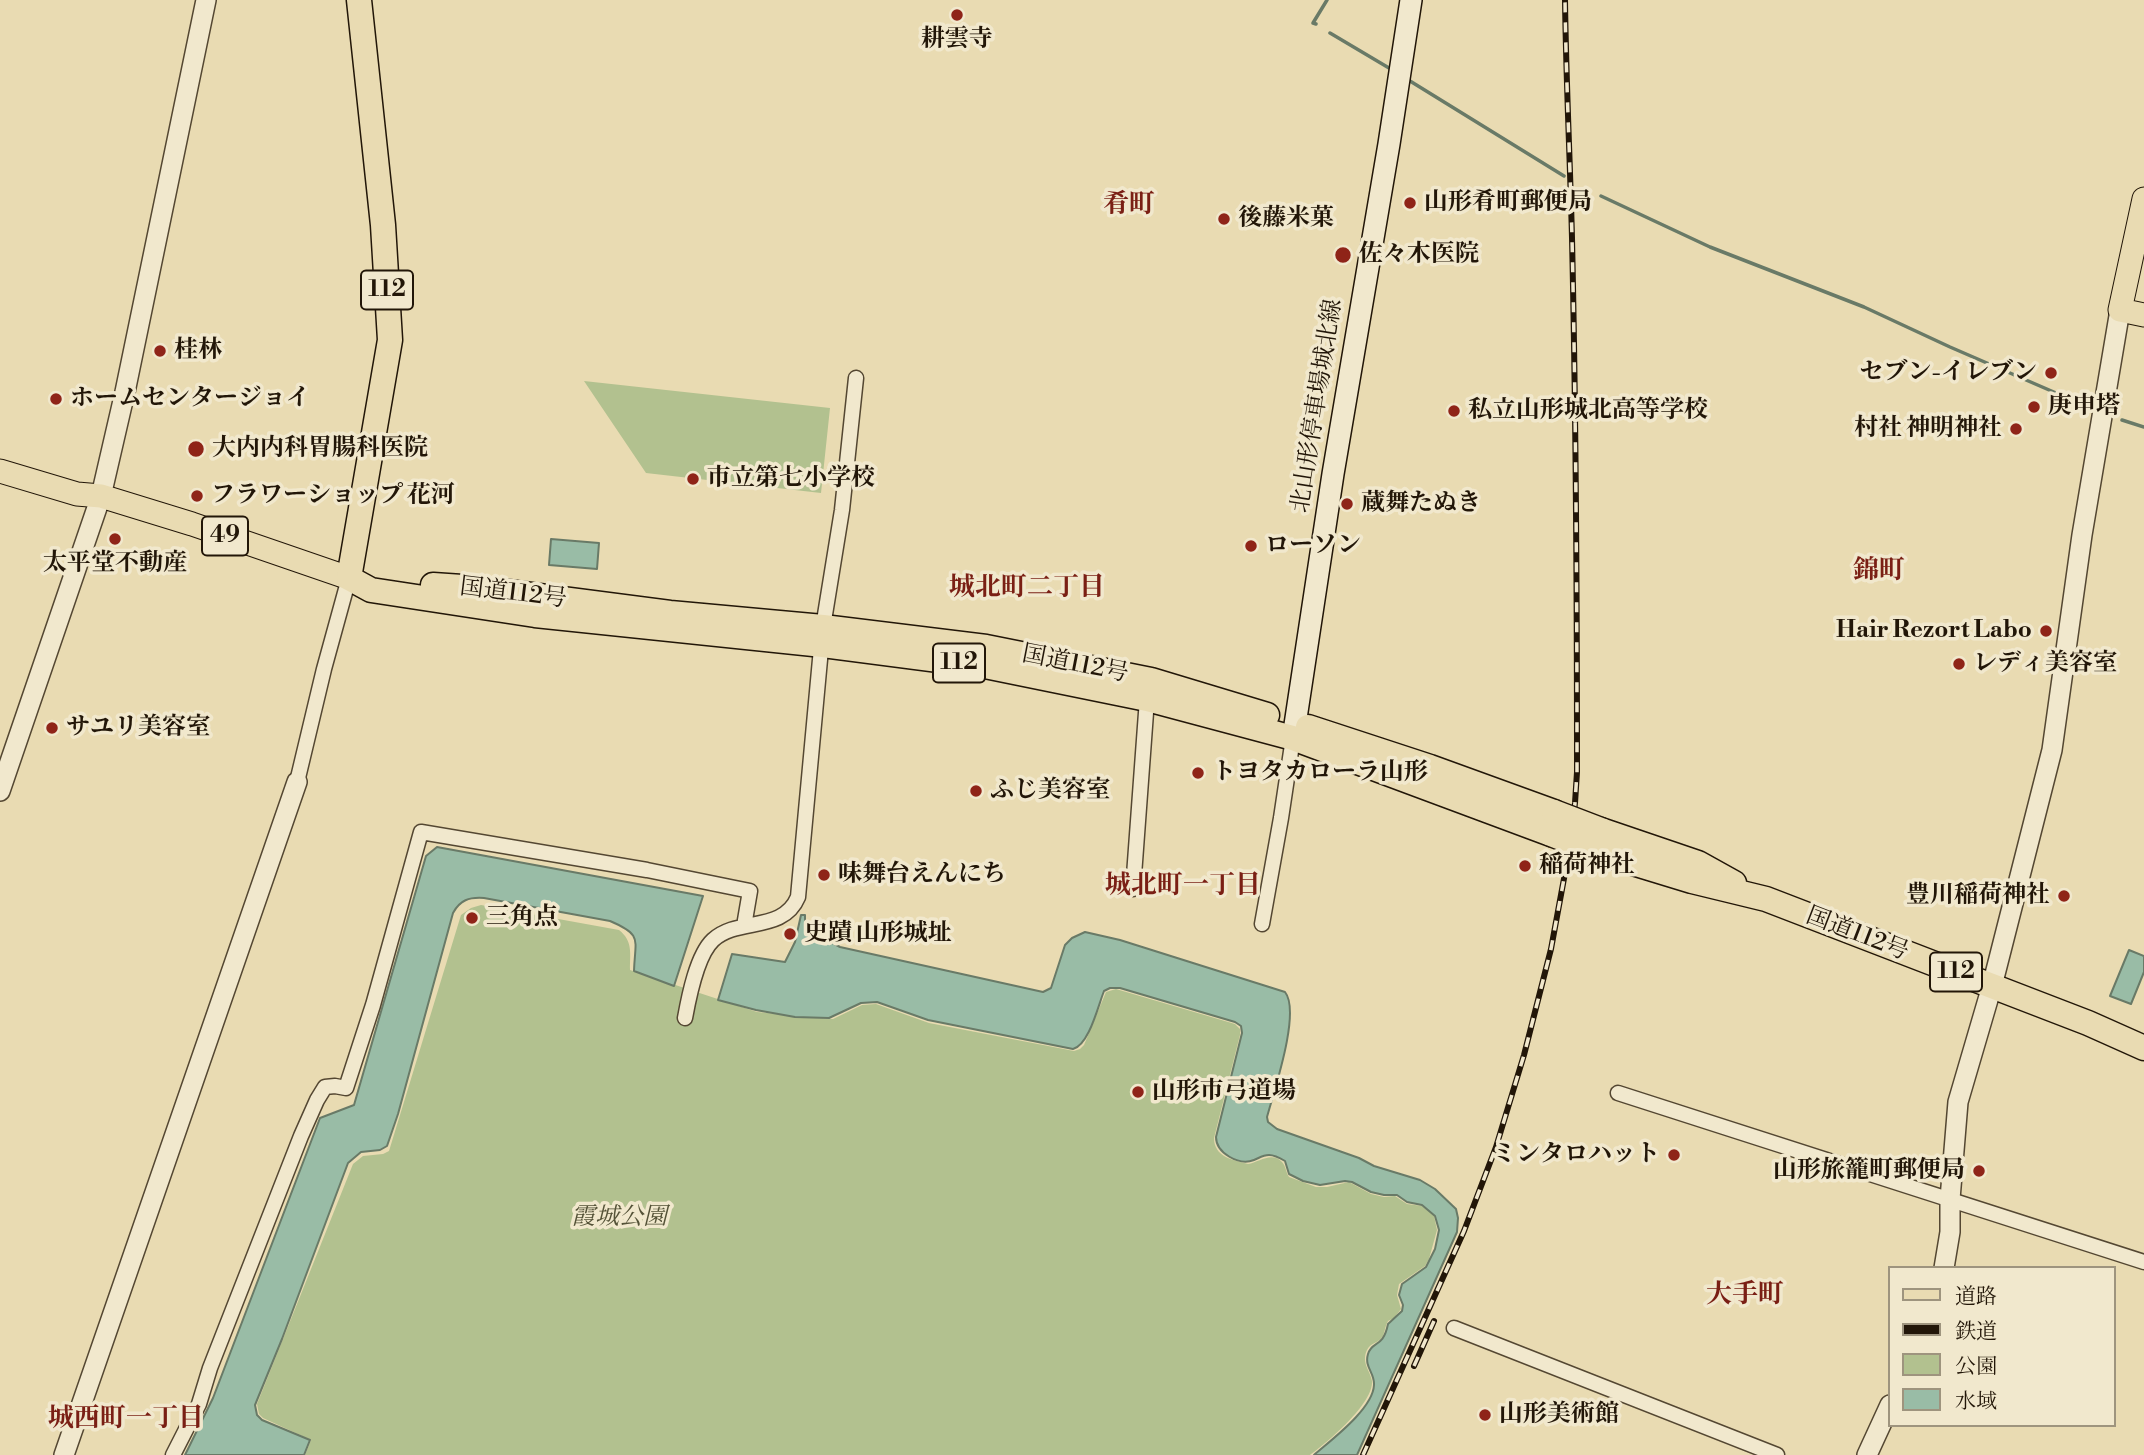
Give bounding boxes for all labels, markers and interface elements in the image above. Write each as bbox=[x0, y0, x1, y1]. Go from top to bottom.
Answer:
marker: 耕雲寺 bbox=[949, 7, 965, 23]
place label: 耕雲寺 bbox=[921, 26, 993, 54]
place label: 山形肴町郵便局 bbox=[1424, 189, 1592, 217]
district label: 肴町 bbox=[1103, 190, 1155, 222]
marker: 山形肴町郵便局 bbox=[1402, 195, 1418, 211]
place label: 後藤米菓 bbox=[1238, 205, 1334, 233]
marker: 後藤米菓 bbox=[1216, 211, 1232, 227]
place label: 佐々木医院 bbox=[1359, 241, 1479, 269]
marker: 佐々木医院 bbox=[1333, 245, 1353, 265]
road number: 112 bbox=[361, 270, 413, 310]
street label: 北山形停車場城北線 bbox=[1287, 297, 1349, 515]
place label: 桂林 bbox=[174, 337, 222, 365]
marker: 桂林 bbox=[152, 343, 168, 359]
place label: セブン-イレブン bbox=[1860, 359, 2037, 387]
marker: セブン-イレブン bbox=[2043, 365, 2059, 381]
place label: ホームセンタージョイ bbox=[70, 385, 310, 413]
marker: ホームセンタージョイ bbox=[48, 391, 64, 407]
place label: 庚申塔 bbox=[2048, 393, 2120, 421]
place label: 私立山形城北高等学校 bbox=[1468, 397, 1708, 425]
marker: 庚申塔 bbox=[2026, 399, 2042, 415]
marker: 私立山形城北高等学校 bbox=[1446, 403, 1462, 419]
place label: 村社 神明神社 bbox=[1854, 415, 2002, 443]
marker: 村社 神明神社 bbox=[2008, 421, 2024, 437]
place label: 大内内科胃腸科医院 bbox=[212, 435, 428, 463]
marker: 大内内科胃腸科医院 bbox=[186, 439, 206, 459]
place label: 市立第七小学校 bbox=[707, 465, 875, 493]
marker: 市立第七小学校 bbox=[685, 471, 701, 487]
place label: フラワーショップ 花河 bbox=[211, 482, 455, 510]
marker: フラワーショップ 花河 bbox=[189, 488, 205, 504]
place label: 蔵舞たぬき bbox=[1361, 490, 1481, 518]
marker: 蔵舞たぬき bbox=[1339, 496, 1355, 512]
road number: 49 bbox=[202, 516, 248, 556]
marker: 太平堂不動産 bbox=[107, 531, 123, 547]
place label: ローソン bbox=[1265, 532, 1361, 560]
marker: ローソン bbox=[1243, 538, 1259, 554]
place label: 太平堂不動産 bbox=[43, 550, 187, 578]
district label: 錦町 bbox=[1853, 556, 1905, 588]
street label: 国道112号 bbox=[458, 573, 568, 615]
district label: 城北町二丁目 bbox=[949, 573, 1105, 605]
place label: Hair Rezort Labo bbox=[1836, 617, 2032, 645]
marker: Hair Rezort Labo bbox=[2038, 623, 2054, 639]
street label: 国道112号 bbox=[1019, 641, 1131, 689]
road number: 112 bbox=[933, 643, 985, 682]
place label: レディ美容室 bbox=[1973, 650, 2117, 678]
marker: レディ美容室 bbox=[1951, 656, 1967, 672]
place label: サユリ美容室 bbox=[66, 714, 210, 742]
marker: サユリ美容室 bbox=[44, 720, 60, 736]
place label: トヨタカローラ山形 bbox=[1212, 759, 1428, 787]
marker: トヨタカローラ山形 bbox=[1190, 765, 1206, 781]
place label: ふじ美容室 bbox=[990, 777, 1110, 805]
marker: ふじ美容室 bbox=[968, 783, 984, 799]
place label: 稲荷神社 bbox=[1539, 852, 1635, 880]
marker: 稲荷神社 bbox=[1517, 858, 1533, 874]
place label: 味舞台えんにち bbox=[838, 861, 1006, 889]
marker: 味舞台えんにち bbox=[816, 867, 832, 883]
district label: 城北町一丁目 bbox=[1105, 871, 1261, 903]
place label: 豊川稲荷神社 bbox=[1906, 882, 2050, 910]
marker: 豊川稲荷神社 bbox=[2056, 888, 2072, 904]
street label: 国道112号 bbox=[1802, 902, 1912, 968]
place label: 三角点 bbox=[486, 904, 558, 932]
marker: 三角点 bbox=[464, 910, 480, 926]
place label: 史蹟 山形城址 bbox=[804, 920, 952, 948]
marker: 史蹟 山形城址 bbox=[782, 926, 798, 942]
road number: 112 bbox=[1930, 953, 1982, 992]
place label: 山形市弓道場 bbox=[1152, 1078, 1296, 1106]
marker: 山形市弓道場 bbox=[1130, 1084, 1146, 1100]
place label: ミンタロハット bbox=[1492, 1141, 1660, 1169]
marker: ミンタロハット bbox=[1666, 1147, 1682, 1163]
place label: 山形旅籠町郵便局 bbox=[1773, 1157, 1965, 1185]
marker: 山形旅籠町郵便局 bbox=[1971, 1163, 1987, 1179]
park label: 霞城公園 bbox=[571, 1204, 667, 1232]
legend bbox=[1888, 1266, 2116, 1427]
district label: 大手町 bbox=[1706, 1280, 1784, 1312]
text: 道路 bbox=[1955, 1284, 1997, 1310]
text: 鉄道 bbox=[1955, 1319, 1997, 1345]
text: 公園 bbox=[1955, 1354, 1997, 1380]
text: 水域 bbox=[1955, 1389, 1997, 1415]
place label: 山形美術館 bbox=[1499, 1401, 1619, 1429]
district label: 城西町一丁目 bbox=[48, 1404, 204, 1436]
marker: 山形美術館 bbox=[1477, 1407, 1493, 1423]

